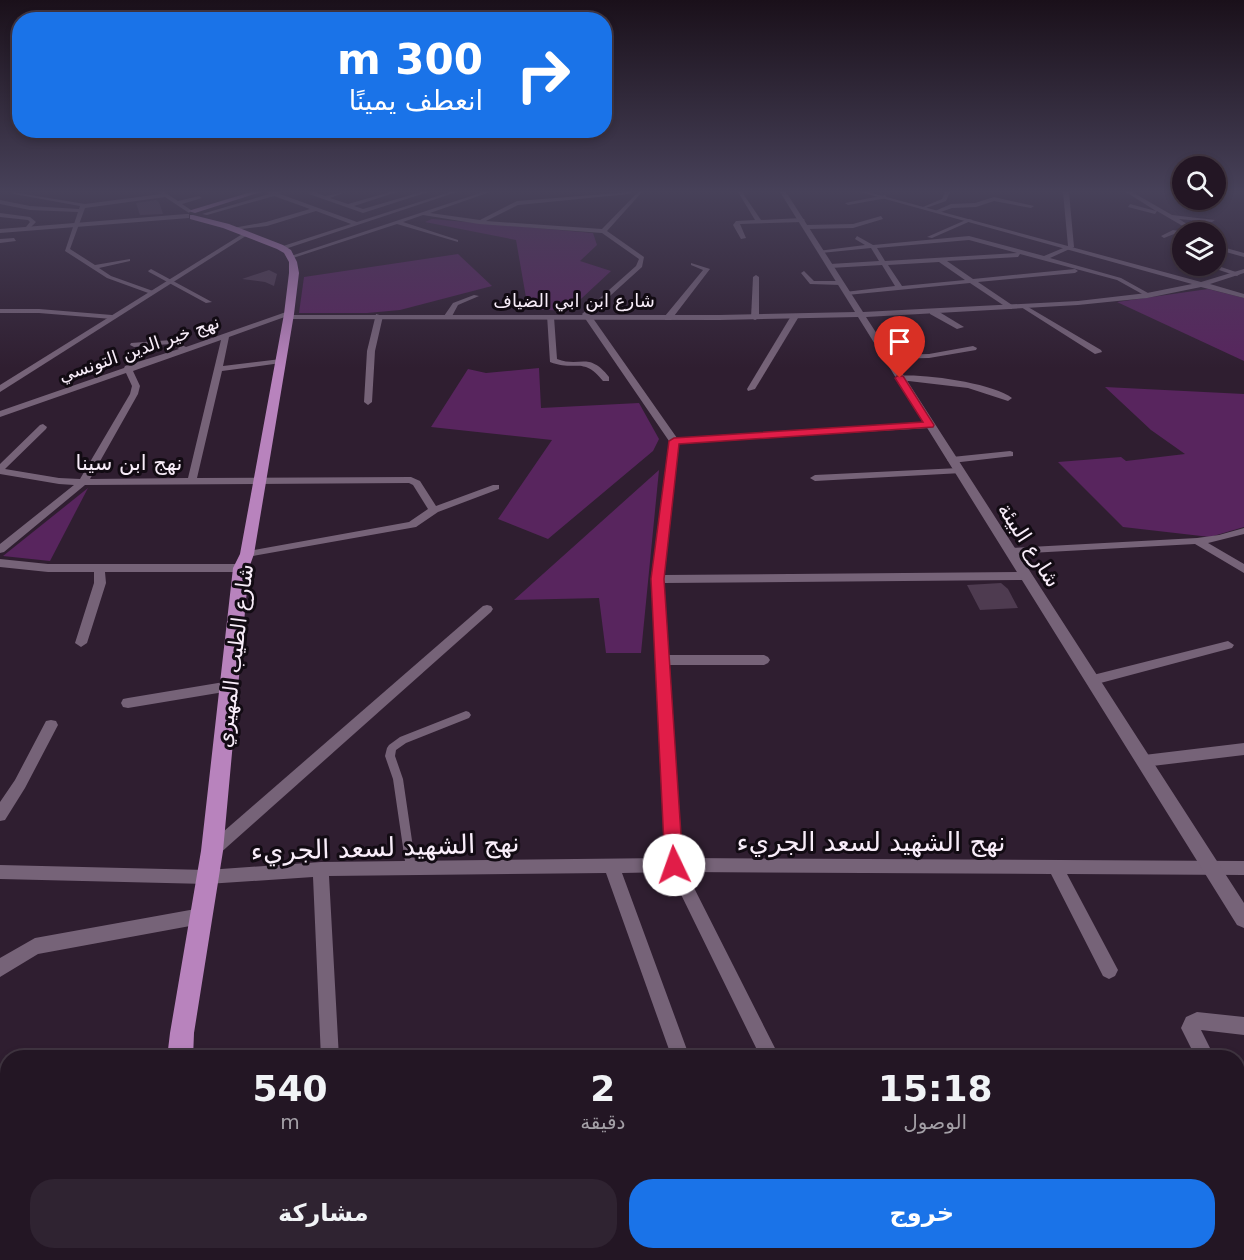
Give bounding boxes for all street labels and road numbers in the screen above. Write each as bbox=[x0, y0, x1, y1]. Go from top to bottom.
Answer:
street label: شارع ابن ابي الضياف bbox=[493, 290, 655, 312]
street label: نهج خير الدين التونسي bbox=[56, 311, 222, 387]
street label: نهج ابن سينا bbox=[76, 451, 182, 475]
street label: شارع البيئة bbox=[993, 498, 1065, 592]
street label: شارع الطيب المهيري bbox=[212, 563, 258, 749]
street label: نهج الشهيد لسعد الجريء bbox=[250, 827, 520, 868]
street label: نهج الشهيد لسعد الجريء bbox=[737, 827, 1005, 858]

